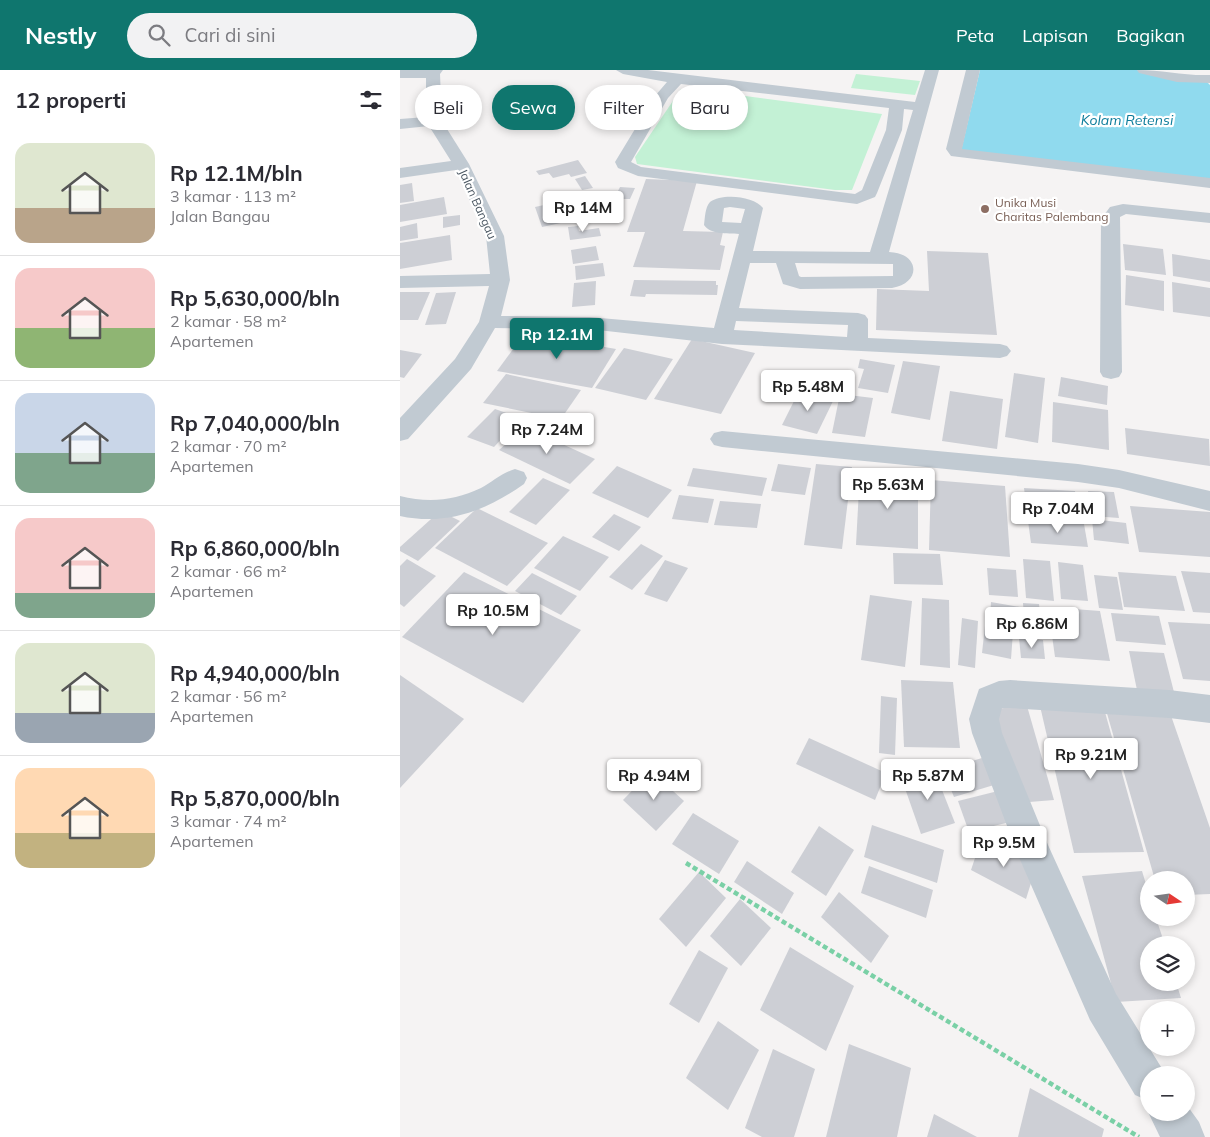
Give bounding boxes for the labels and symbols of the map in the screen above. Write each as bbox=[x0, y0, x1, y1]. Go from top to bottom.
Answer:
water label: Kolam Retensi bbox=[1081, 111, 1174, 129]
street label: Jalan Bangau bbox=[456, 167, 500, 241]
pin: Rp 14M bbox=[542, 190, 624, 233]
place label: Unika Musi Charitas Palembang bbox=[995, 195, 1108, 224]
marker: Unika Musi Charitas Palembang bbox=[979, 203, 991, 215]
pin: Rp 12.1M bbox=[505, 318, 609, 360]
pin: Rp 5.48M bbox=[756, 370, 860, 412]
pin: Rp 7.24M bbox=[495, 412, 599, 455]
pin: Rp 5.63M bbox=[836, 468, 940, 510]
pin: Rp 7.04M bbox=[1006, 492, 1110, 534]
pin: Rp 10.5M bbox=[441, 594, 545, 636]
pin: Rp 6.86M bbox=[980, 606, 1084, 649]
pin: Rp 9.21M bbox=[1039, 738, 1143, 780]
pin: Rp 4.94M bbox=[602, 758, 706, 801]
pin: Rp 5.87M bbox=[876, 758, 980, 801]
pin: Rp 9.5M bbox=[958, 826, 1050, 868]
north arrow bbox=[1140, 871, 1195, 926]

